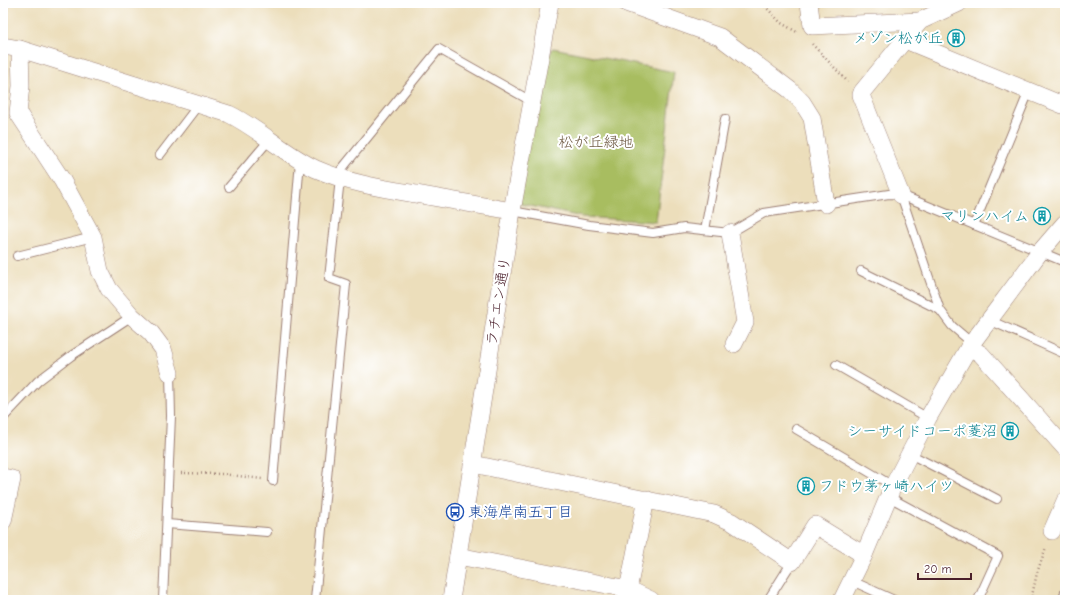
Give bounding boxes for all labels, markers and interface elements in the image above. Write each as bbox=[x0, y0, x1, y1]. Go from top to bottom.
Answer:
building icon: メゾン松が丘 bbox=[946, 28, 966, 48]
place label: メゾン松が丘 bbox=[853, 29, 943, 47]
park label: 松が丘緑地 bbox=[558, 133, 634, 151]
building icon: マリンハイム bbox=[1032, 206, 1052, 226]
place label: マリンハイム bbox=[940, 207, 1029, 225]
street label: ラチエン通り bbox=[482, 255, 514, 347]
building icon: シーサイドコーポ菱沼 bbox=[1000, 421, 1020, 441]
place label: シーサイドコーポ菱沼 bbox=[847, 422, 997, 440]
building icon: フドウ茅ヶ崎ハイツ bbox=[796, 476, 816, 496]
place label: フドウ茅ヶ崎ハイツ bbox=[819, 477, 954, 495]
bus stop icon: 東海岸南五丁目 bbox=[445, 502, 465, 522]
place label: 東海岸南五丁目 bbox=[468, 503, 573, 521]
scale bar bbox=[918, 555, 971, 581]
text: 20 m bbox=[924, 562, 952, 576]

